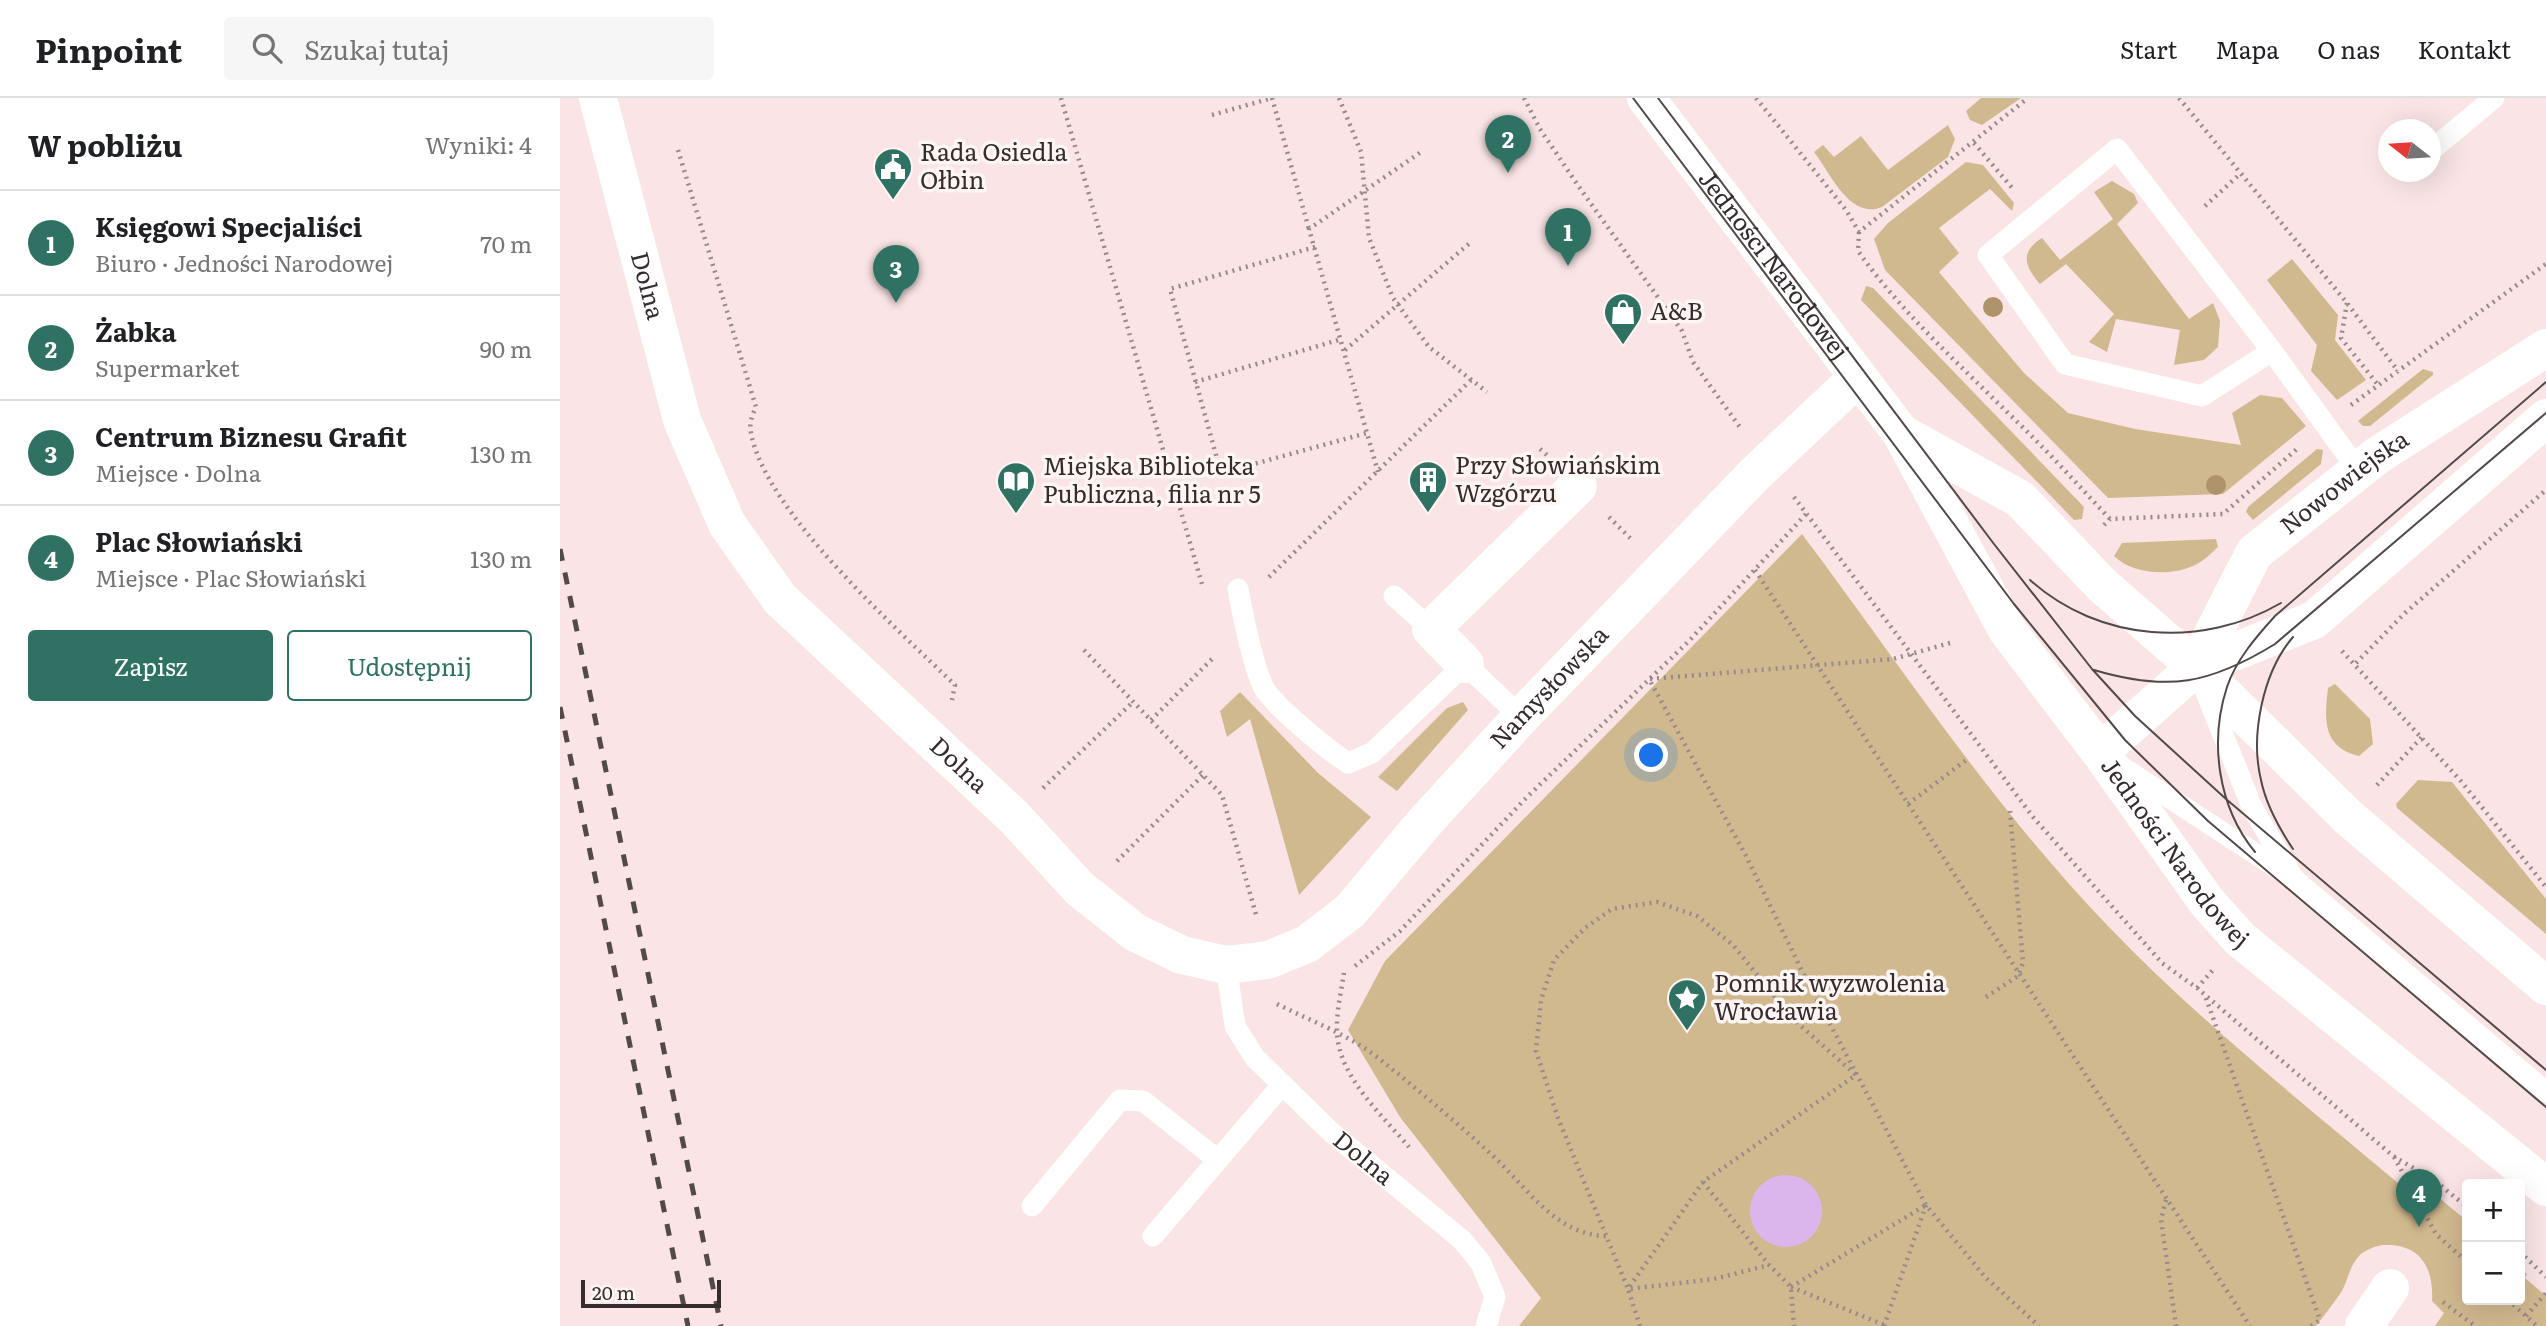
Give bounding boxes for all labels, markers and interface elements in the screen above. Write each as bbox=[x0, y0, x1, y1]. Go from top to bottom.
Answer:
search box bbox=[224, 17, 714, 80]
text: Pinpoint bbox=[35, 24, 182, 73]
icon: search bbox=[248, 29, 286, 67]
text: Szukaj tutaj bbox=[304, 29, 450, 68]
text: Start bbox=[2120, 31, 2177, 66]
text: Mapa bbox=[2215, 31, 2279, 66]
text: O nas bbox=[2317, 31, 2380, 66]
text: Kontakt bbox=[2418, 31, 2511, 66]
pin: 2 bbox=[1485, 115, 1531, 173]
north arrow bbox=[2378, 119, 2441, 182]
text: W pobliżu bbox=[28, 122, 183, 166]
text: Wyniki: 4 bbox=[425, 127, 532, 161]
place label: Rada Osiedla Ołbin bbox=[920, 133, 1068, 196]
public building icon: Rada Osiedla Ołbin bbox=[872, 146, 914, 201]
street label: Jedności Narodowej bbox=[1692, 162, 1859, 366]
text: Księgowi Specjaliści bbox=[95, 206, 362, 245]
pin: 1 bbox=[1545, 208, 1591, 266]
text: 1 bbox=[46, 226, 56, 260]
text: 70 m bbox=[480, 226, 532, 260]
text: Biuro · Jedności Narodowej bbox=[95, 245, 393, 279]
pin: 3 bbox=[873, 245, 919, 303]
street label: Dolna bbox=[624, 247, 675, 323]
shop icon: A&B bbox=[1602, 291, 1644, 346]
place label: A&B bbox=[1650, 292, 1703, 327]
text: Żabka bbox=[95, 311, 176, 350]
text: 2 bbox=[45, 331, 57, 365]
text: 90 m bbox=[480, 331, 532, 365]
text: Supermarket bbox=[95, 350, 239, 384]
text: Centrum Biznesu Grafit bbox=[95, 416, 407, 455]
street label: Nowowiejska bbox=[2271, 420, 2415, 541]
text: 3 bbox=[45, 436, 57, 470]
text: 130 m bbox=[470, 436, 532, 470]
place label: Przy Słowiańskim Wzgórzu bbox=[1455, 446, 1661, 509]
place label: Miejska Biblioteka Publiczna, filia nr 5 bbox=[1043, 447, 1261, 510]
text: Miejsce · Dolna bbox=[95, 455, 261, 489]
building icon: Przy Słowiańskim Wzgórzu bbox=[1407, 459, 1449, 514]
library icon: Miejska Biblioteka Publiczna, filia nr 5 bbox=[995, 460, 1037, 515]
text: Plac Słowiański bbox=[95, 521, 303, 560]
text: 4 bbox=[44, 541, 58, 575]
text: 130 m bbox=[470, 541, 532, 575]
text: Miejsce · Plac Słowiański bbox=[95, 560, 366, 594]
street label: Namysłowska bbox=[1480, 617, 1615, 755]
button: Zapisz bbox=[28, 630, 273, 701]
button: Udostępnij bbox=[287, 630, 532, 701]
street label: Dolna bbox=[923, 727, 997, 800]
your location bbox=[1634, 738, 1668, 772]
street label: Jedności Narodowej bbox=[2094, 749, 2258, 955]
place label: Pomnik wyzwolenia Wrocławia bbox=[1714, 964, 1946, 1027]
place icon: Pomnik wyzwolenia Wrocławia bbox=[1666, 977, 1708, 1032]
street label: Dolna bbox=[1327, 1121, 1402, 1192]
pin: 4 bbox=[2396, 1169, 2442, 1227]
map controls bbox=[2462, 1179, 2525, 1305]
button: + bbox=[2462, 1179, 2525, 1242]
button: − bbox=[2462, 1242, 2525, 1305]
scale bar bbox=[581, 1277, 721, 1309]
text: 20 m bbox=[592, 1278, 635, 1306]

